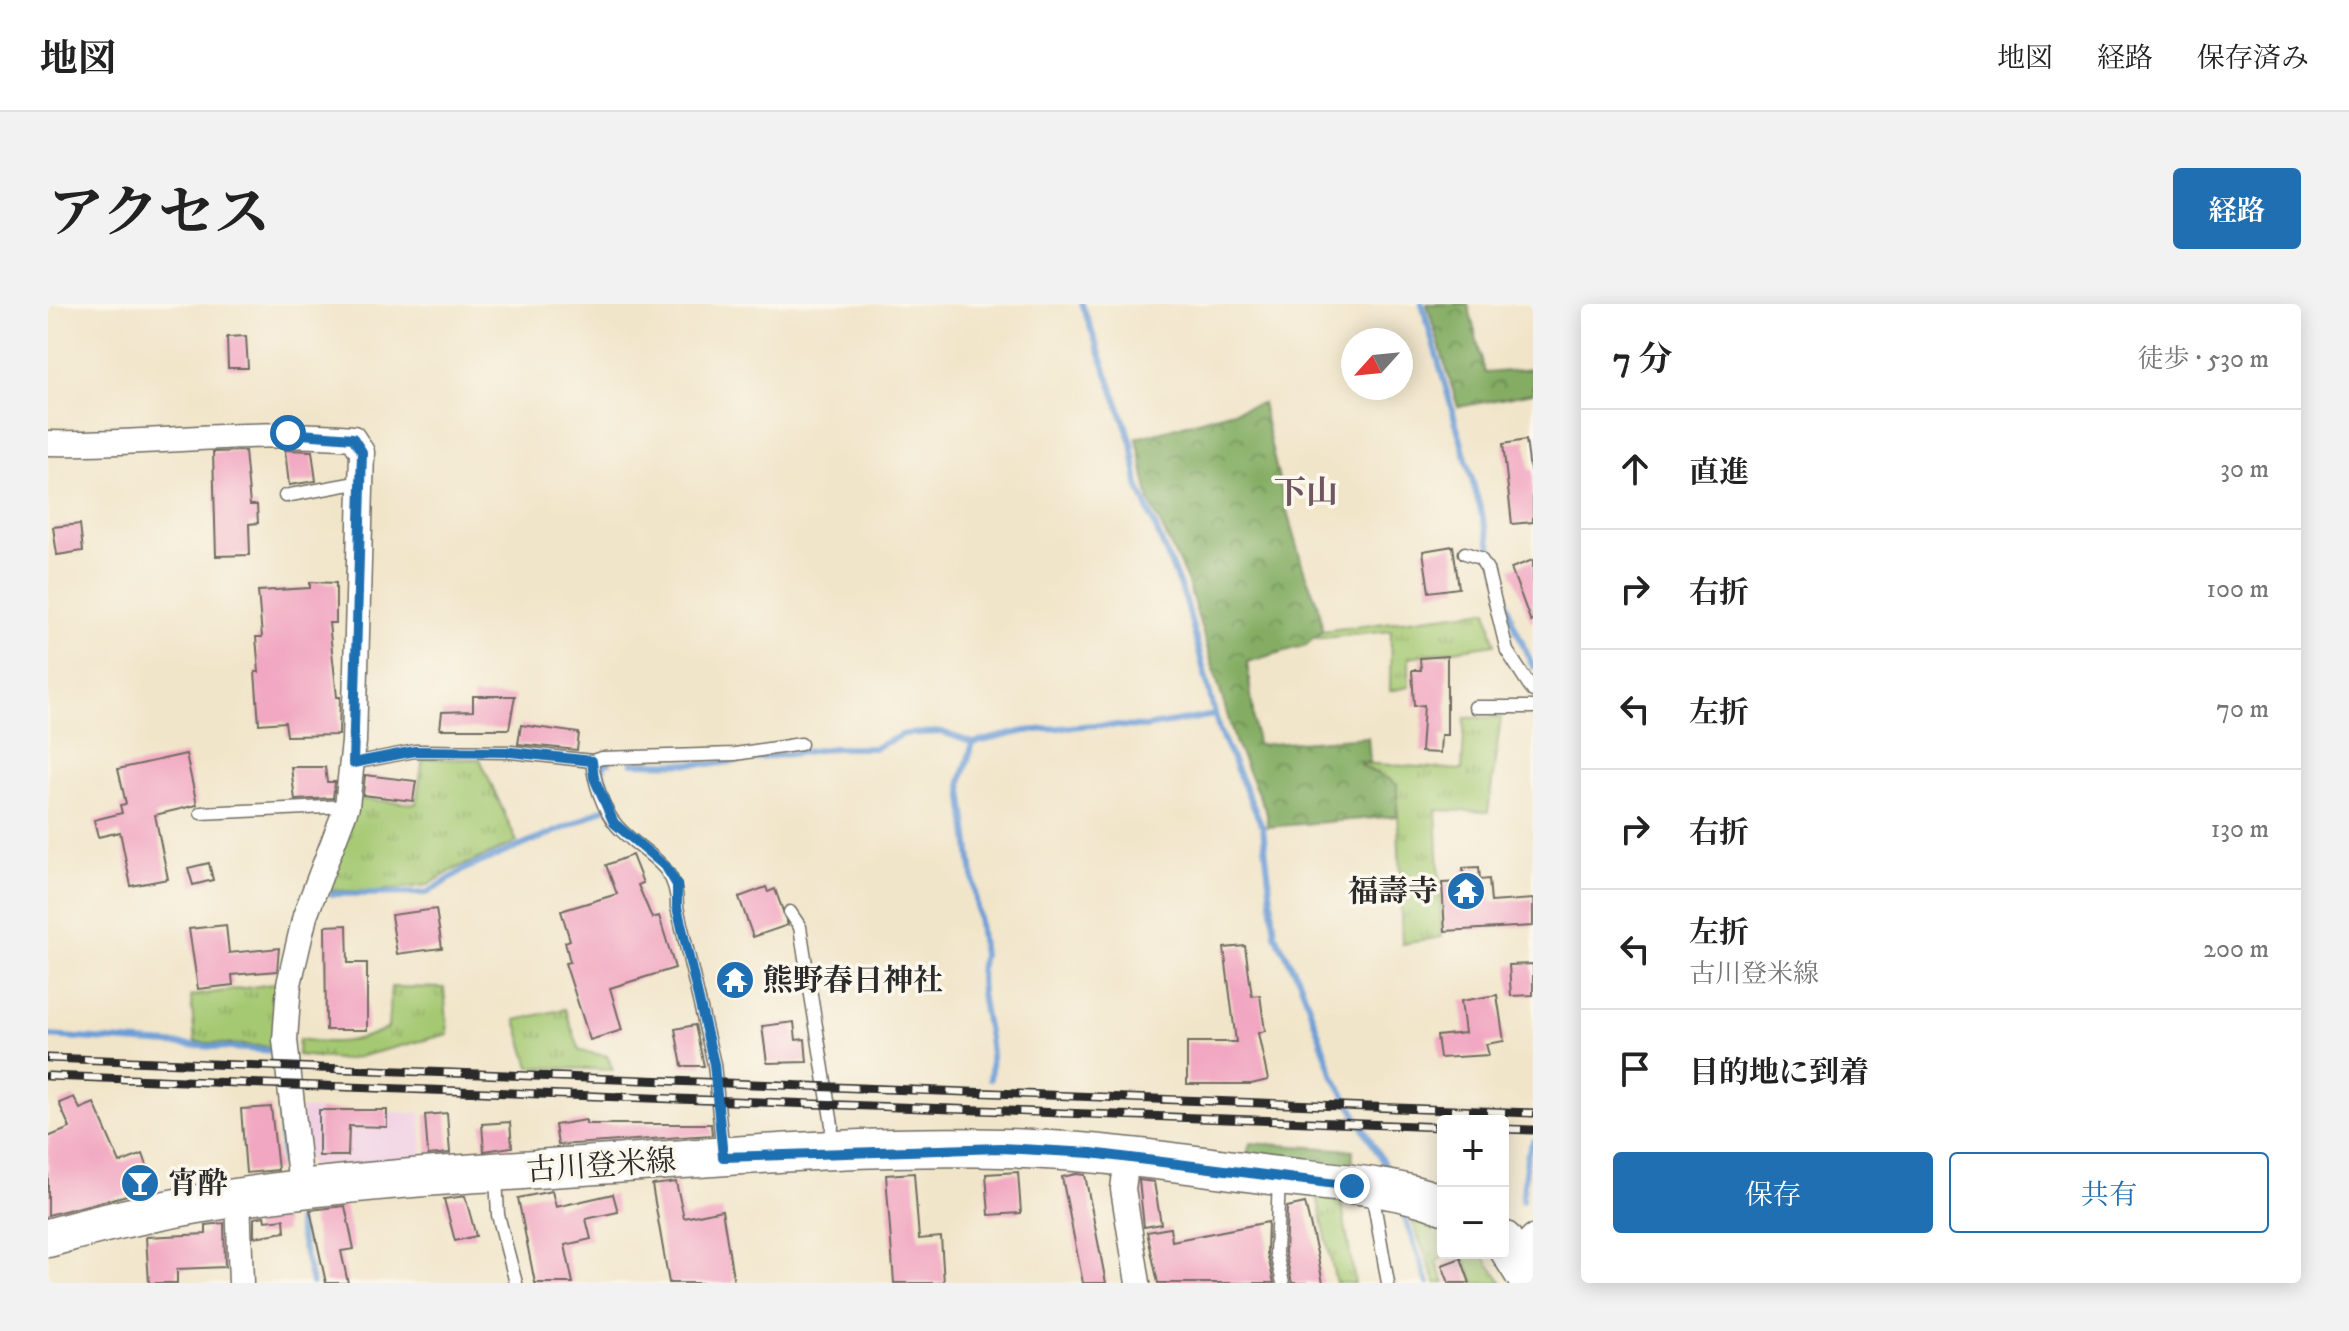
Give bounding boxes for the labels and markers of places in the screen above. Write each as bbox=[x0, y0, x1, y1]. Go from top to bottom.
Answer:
temple icon: 福壽寺 bbox=[1445, 870, 1487, 912]
place label: 福壽寺 bbox=[1348, 874, 1438, 911]
temple icon: 熊野春日神社 bbox=[714, 959, 756, 1001]
place label: 熊野春日神社 bbox=[763, 963, 943, 1000]
bar icon: 宵酔 bbox=[119, 1162, 161, 1204]
place label: 宵酔 bbox=[168, 1166, 228, 1203]

